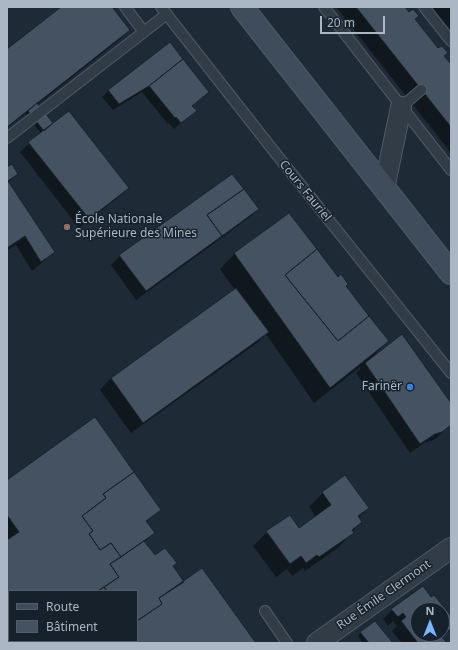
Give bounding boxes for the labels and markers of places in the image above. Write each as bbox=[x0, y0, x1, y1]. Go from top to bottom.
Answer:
place label: École Nationale Supérieure des Mines bbox=[75, 213, 197, 241]
marker: École Nationale Supérieure des Mines bbox=[62, 222, 72, 232]
place label: Farinër bbox=[362, 380, 402, 394]
marker: Farinër bbox=[405, 382, 415, 392]

